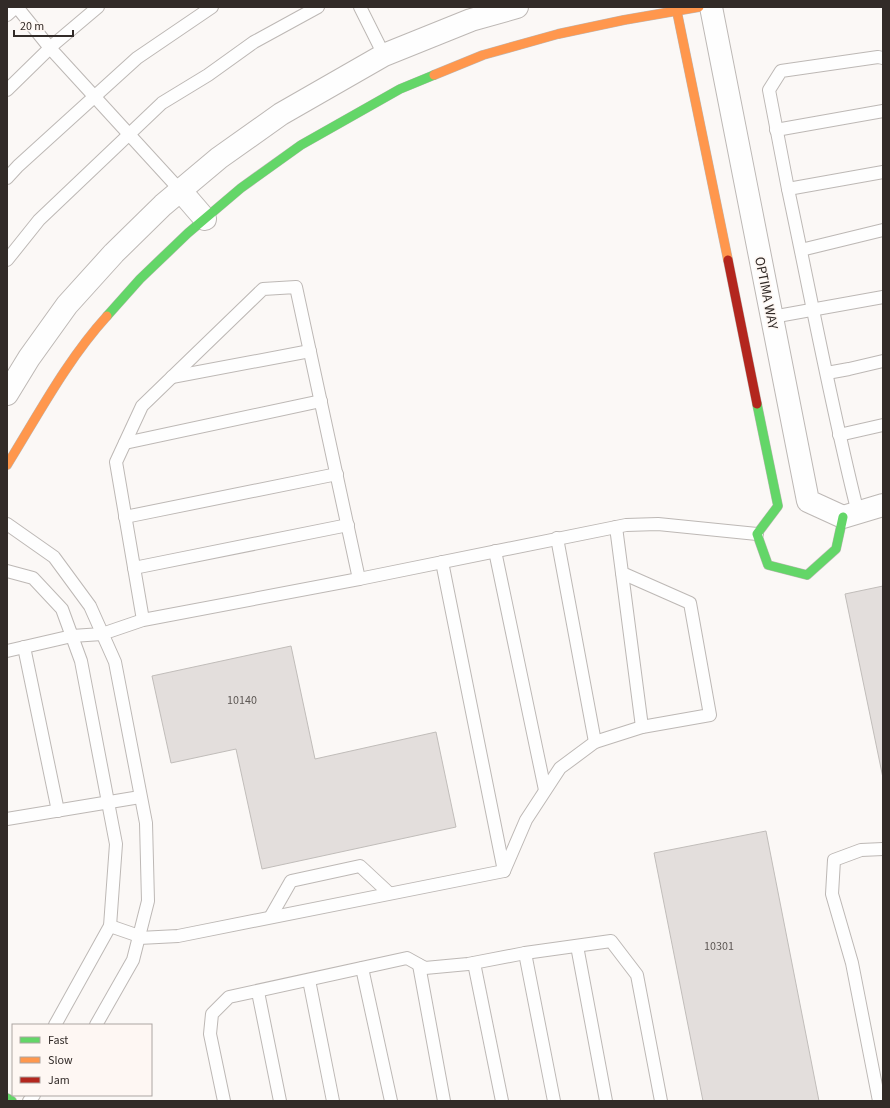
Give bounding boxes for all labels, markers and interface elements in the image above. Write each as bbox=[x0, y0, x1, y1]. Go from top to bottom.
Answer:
scale bar bbox=[14, 12, 73, 38]
text: 20 m bbox=[20, 18, 44, 35]
street label: OPTIMA WAY bbox=[749, 255, 783, 332]
house number: 10140 bbox=[227, 692, 257, 709]
house number: 10301 bbox=[704, 938, 734, 955]
legend bbox=[12, 1024, 152, 1096]
text: Fast bbox=[48, 1032, 68, 1049]
text: Slow bbox=[48, 1052, 73, 1069]
text: Jam bbox=[48, 1072, 70, 1089]

